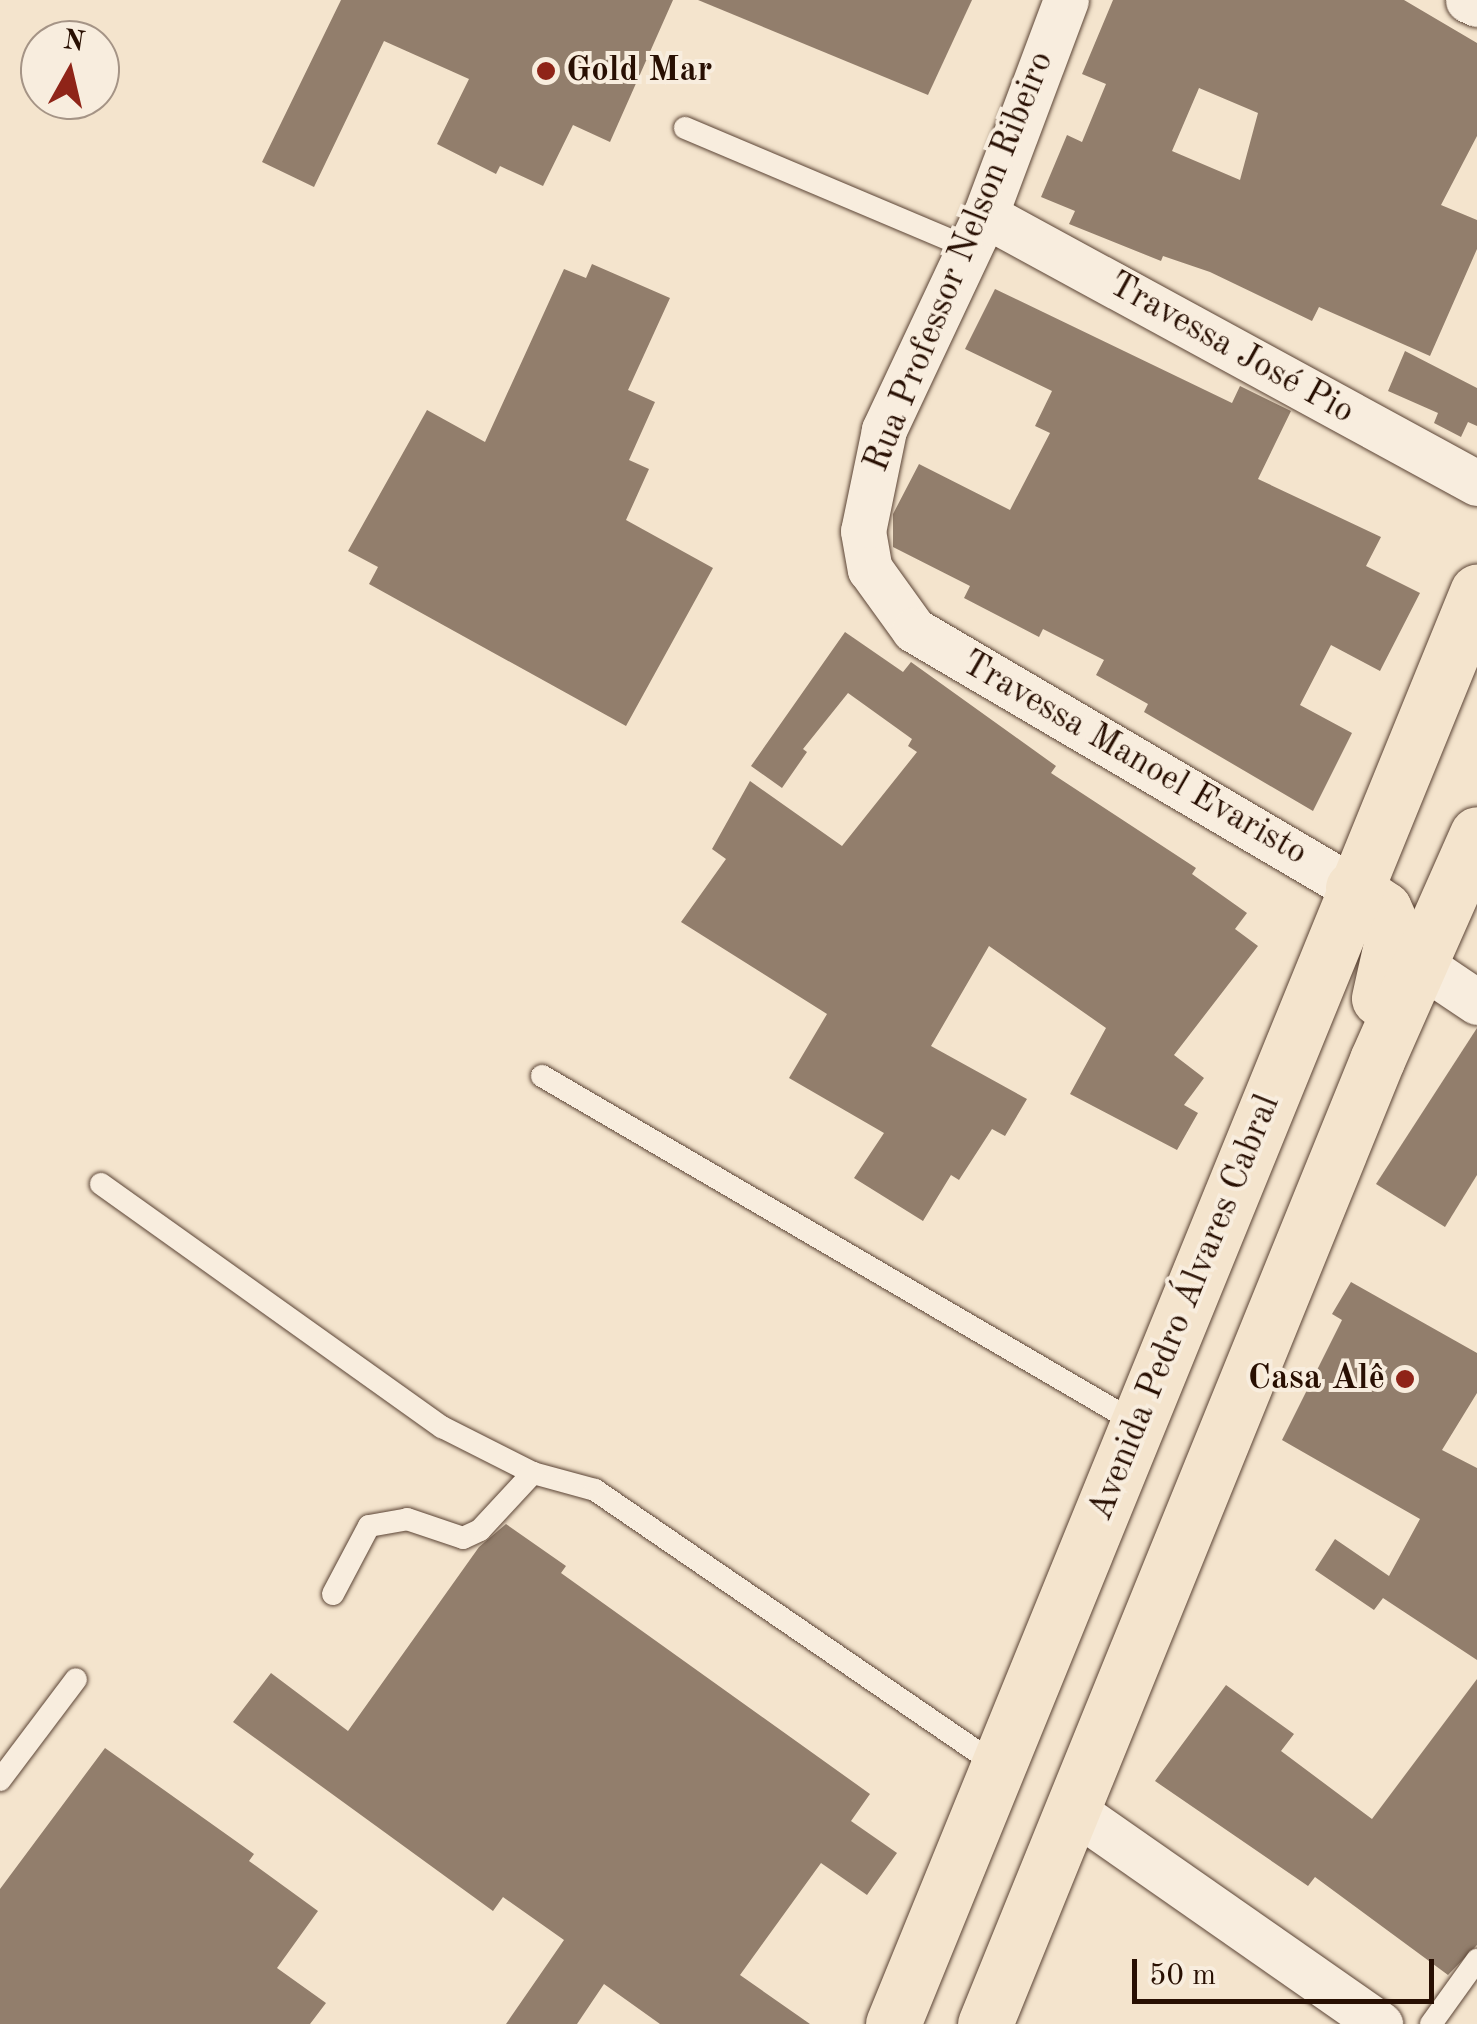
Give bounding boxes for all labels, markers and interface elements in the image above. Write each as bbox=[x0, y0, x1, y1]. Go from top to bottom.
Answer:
north arrow bbox=[20, 20, 120, 120]
text: N bbox=[61, 27, 86, 58]
street label: Rua Professor Nelson Ribeiro bbox=[856, 46, 1064, 478]
place label: Gold Mar bbox=[566, 50, 712, 92]
marker: Gold Mar bbox=[535, 60, 557, 82]
street label: Travessa José Pio bbox=[1101, 264, 1361, 434]
street label: Travessa Manoel Evaristo bbox=[954, 643, 1314, 875]
street label: Avenida Pedro Álvares Cabral bbox=[1080, 1089, 1290, 1527]
place label: Casa Alê bbox=[1248, 1358, 1385, 1400]
marker: Casa Alê bbox=[1394, 1368, 1416, 1390]
scale bar bbox=[1137, 1939, 1440, 2001]
text: 50 m bbox=[1149, 1961, 1216, 1991]

